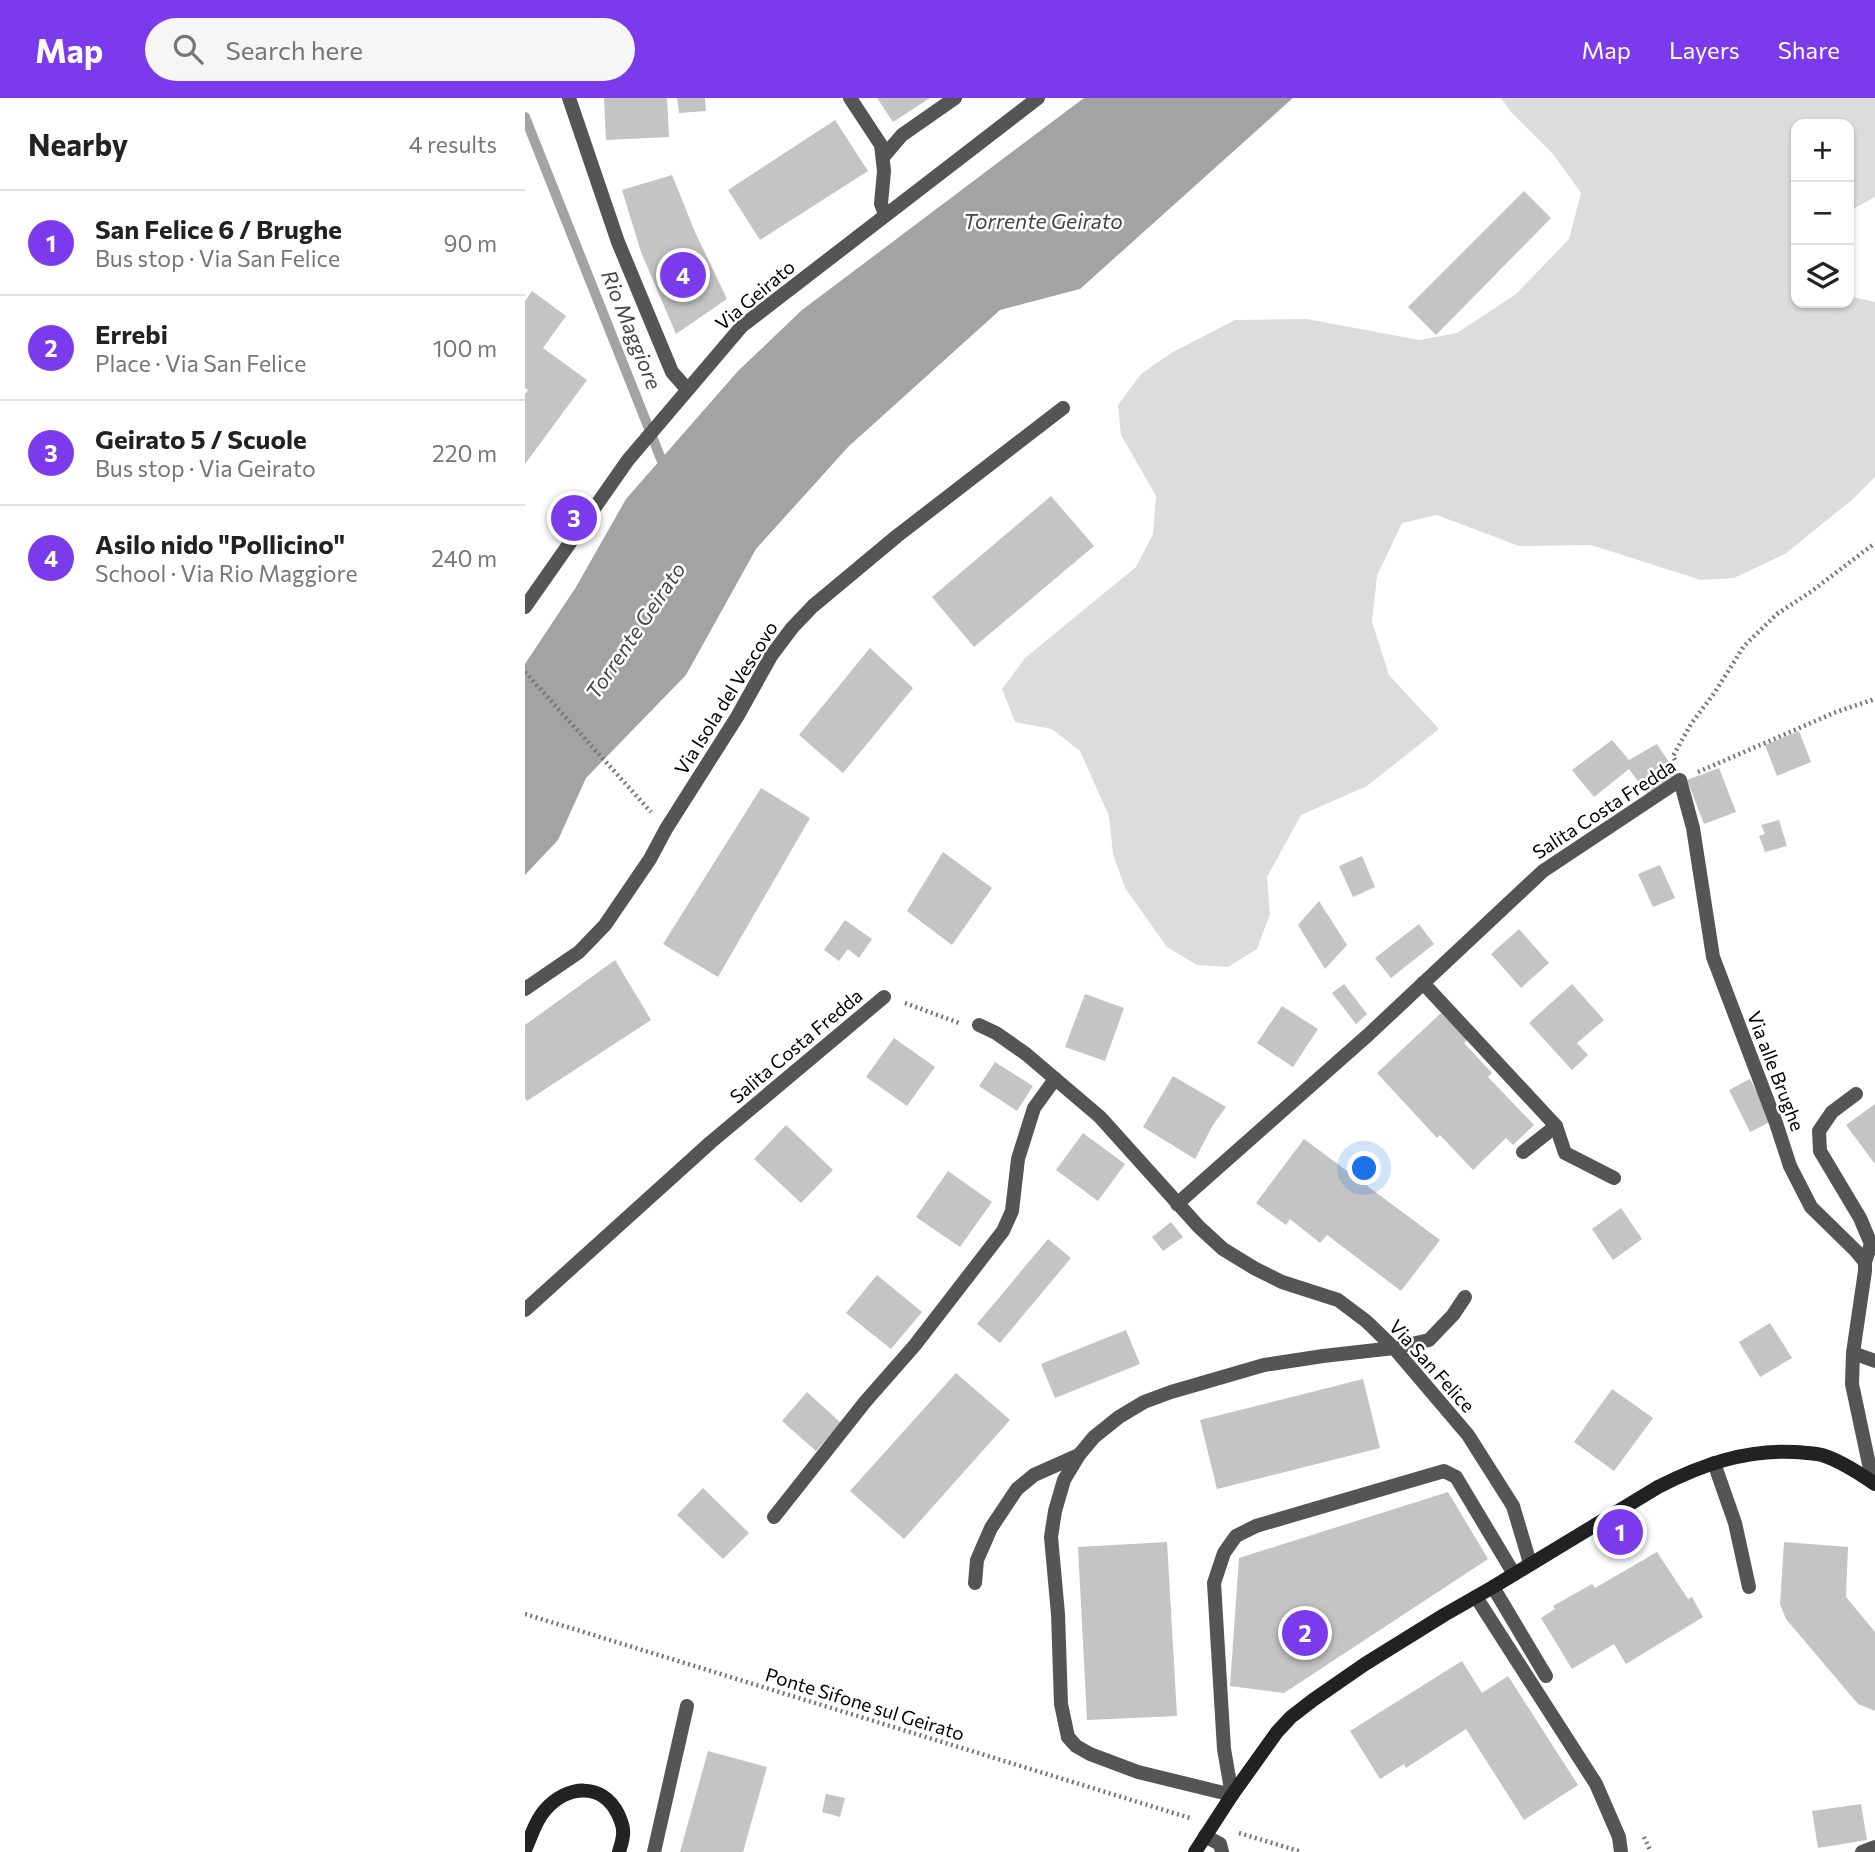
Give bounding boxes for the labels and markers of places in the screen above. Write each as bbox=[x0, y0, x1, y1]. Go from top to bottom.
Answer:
pin: 4 bbox=[660, 249, 706, 301]
pin: 3 bbox=[551, 492, 597, 544]
pin: 1 bbox=[1597, 1506, 1643, 1558]
pin: 2 bbox=[1282, 1607, 1328, 1659]

